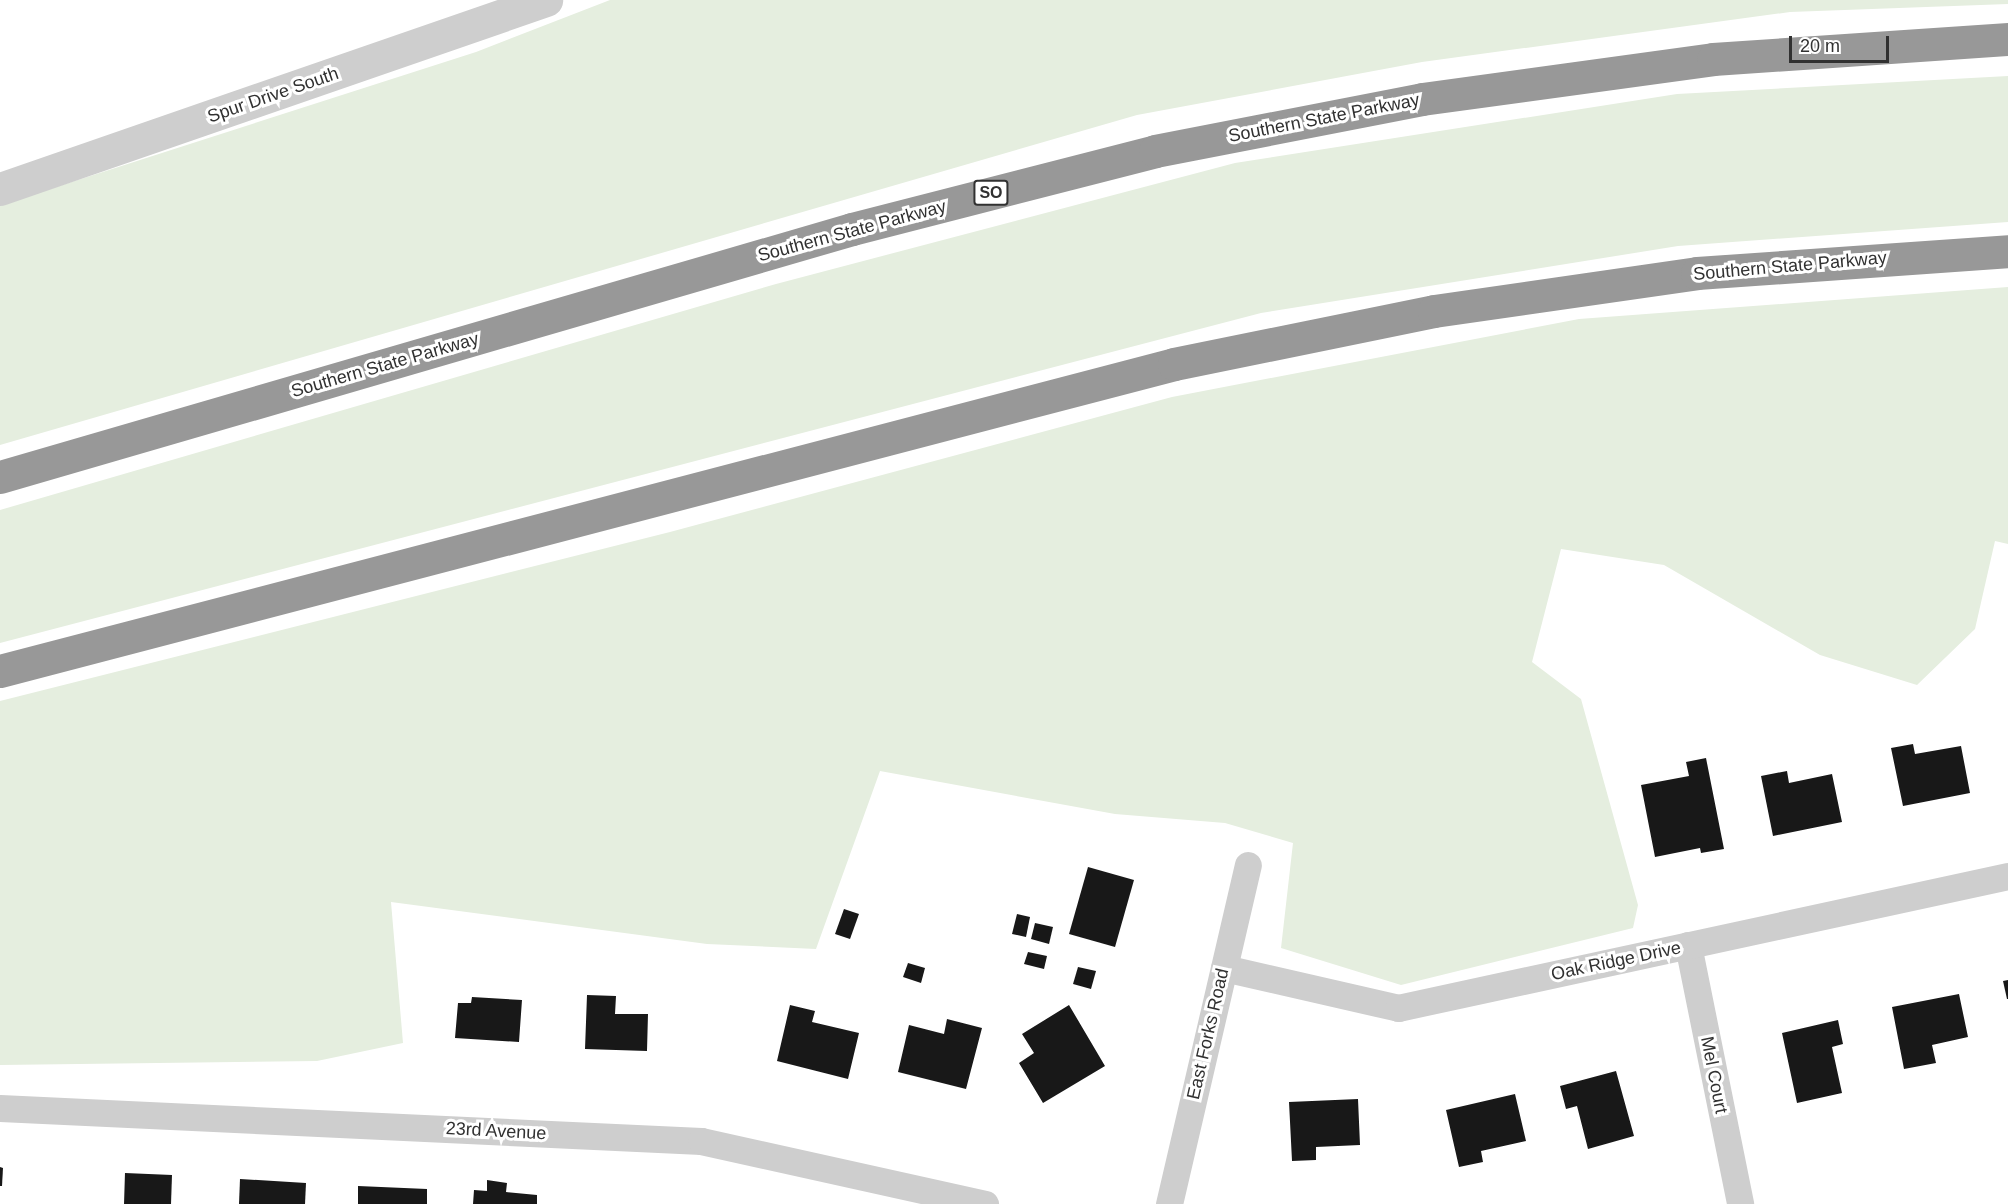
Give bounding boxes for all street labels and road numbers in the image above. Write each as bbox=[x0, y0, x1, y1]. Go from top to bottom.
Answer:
street label: Spur Drive South bbox=[205, 62, 341, 128]
street label: Southern State Parkway bbox=[1227, 89, 1421, 147]
road number: SO bbox=[973, 180, 1009, 206]
street label: Southern State Parkway bbox=[755, 195, 949, 267]
street label: Southern State Parkway bbox=[1692, 247, 1888, 285]
street label: Southern State Parkway bbox=[289, 328, 481, 402]
street label: Oak Ridge Drive bbox=[1549, 937, 1683, 985]
street label: East Forks Road bbox=[1182, 966, 1234, 1102]
street label: Mel Court bbox=[1696, 1035, 1732, 1115]
street label: 23rd Avenue bbox=[445, 1118, 547, 1144]

